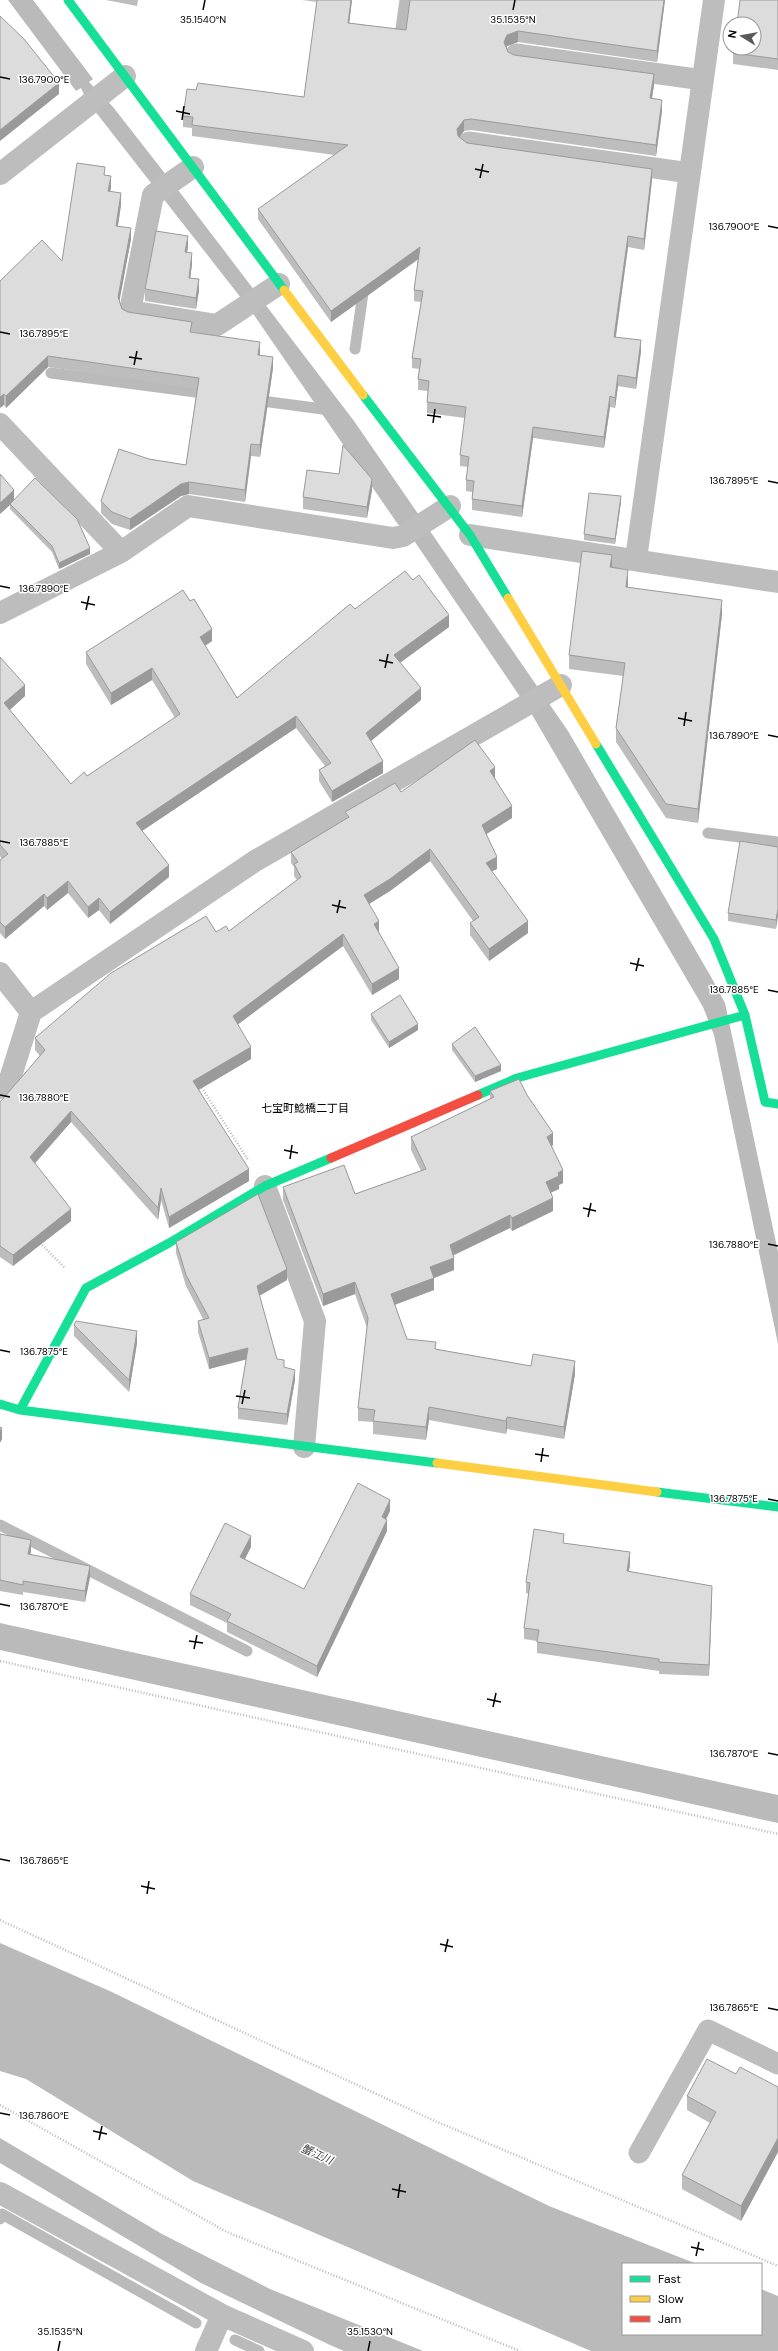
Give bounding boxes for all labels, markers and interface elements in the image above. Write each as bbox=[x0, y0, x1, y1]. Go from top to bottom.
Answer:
text: 35.1540°N bbox=[180, 13, 226, 26]
text: 35.1535°N bbox=[490, 13, 536, 26]
north arrow bbox=[722, 16, 762, 56]
text: N bbox=[725, 29, 740, 39]
text: 136.7900°E bbox=[19, 73, 70, 86]
text: 136.7900°E bbox=[709, 220, 760, 233]
text: 136.7895°E bbox=[19, 327, 69, 340]
text: 136.7895°E bbox=[709, 474, 759, 487]
text: 136.7890°E bbox=[19, 582, 69, 595]
text: 136.7890°E bbox=[709, 729, 759, 742]
text: 136.7885°E bbox=[19, 836, 69, 849]
text: 136.7885°E bbox=[709, 983, 759, 996]
text: 136.7880°E bbox=[19, 1091, 69, 1104]
district label: 七宝町鯰橋二丁目 bbox=[261, 1101, 349, 1115]
text: 136.7880°E bbox=[709, 1238, 759, 1251]
text: 136.7875°E bbox=[20, 1345, 68, 1358]
text: 136.7875°E bbox=[710, 1492, 758, 1505]
text: 136.7870°E bbox=[20, 1600, 69, 1613]
text: 136.7870°E bbox=[710, 1747, 759, 1760]
text: 136.7865°E bbox=[19, 1854, 69, 1867]
text: 136.7865°E bbox=[709, 2001, 759, 2014]
text: 136.7860°E bbox=[19, 2109, 69, 2122]
water label: 蟹江川 bbox=[299, 2141, 336, 2168]
legend bbox=[622, 2263, 762, 2335]
text: Fast bbox=[658, 2271, 681, 2287]
text: Slow bbox=[658, 2291, 684, 2307]
text: Jam bbox=[658, 2311, 681, 2327]
text: 35.1535°N bbox=[37, 2325, 83, 2338]
text: 35.1530°N bbox=[347, 2325, 393, 2338]

